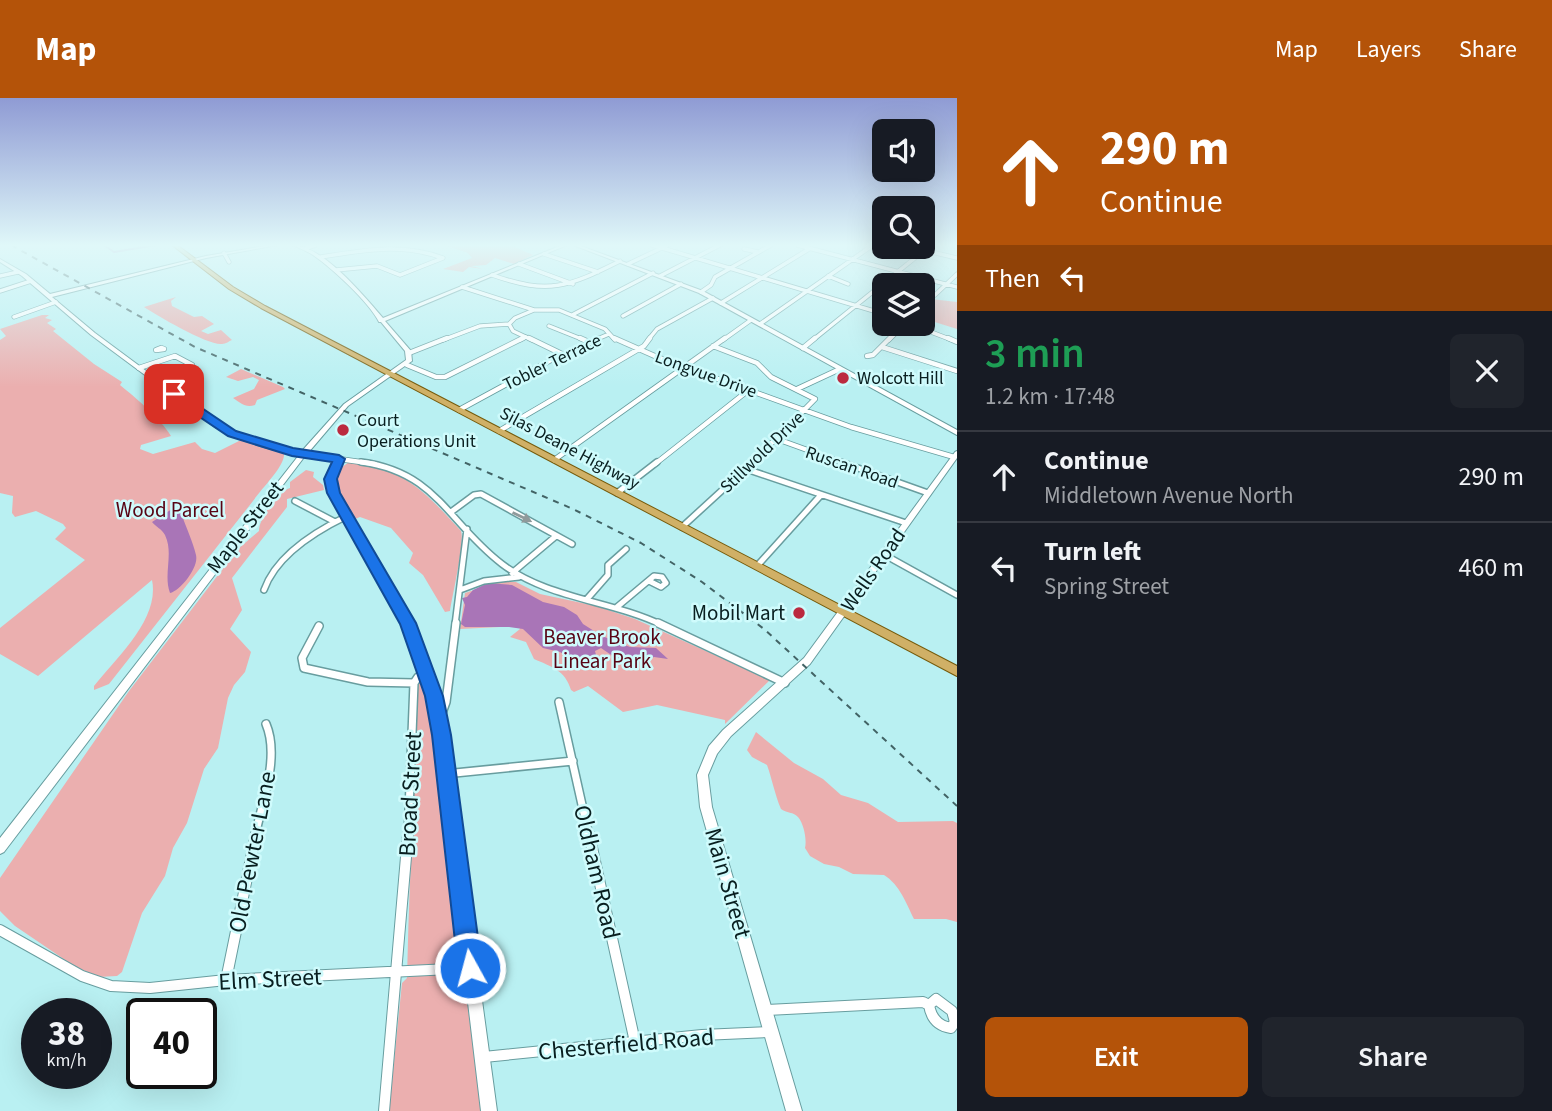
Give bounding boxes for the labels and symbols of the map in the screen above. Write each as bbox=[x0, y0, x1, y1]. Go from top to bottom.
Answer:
street label: Tobler Terrace bbox=[499, 328, 606, 397]
street label: Longvue Drive bbox=[651, 344, 760, 405]
pin bbox=[144, 364, 204, 424]
place label: Wolcott Hill bbox=[857, 366, 944, 391]
marker: Wolcott Hill bbox=[835, 370, 851, 386]
street label: Silas Deane Highway bbox=[495, 401, 645, 496]
street label: Stillwold Drive bbox=[715, 406, 810, 499]
place label: Court Operations Unit bbox=[357, 408, 476, 454]
marker: Court Operations Unit bbox=[335, 422, 351, 438]
street label: Ruscan Road bbox=[802, 440, 902, 495]
street label: Maple Street bbox=[199, 474, 291, 580]
park label: Wood Parcel bbox=[116, 495, 224, 525]
one-way arrow bbox=[512, 512, 532, 523]
street label: Wells Road bbox=[833, 522, 913, 618]
place label: Mobil Mart bbox=[692, 598, 785, 628]
marker: Mobil Mart bbox=[791, 605, 807, 621]
park label: Beaver Brook Linear Park bbox=[543, 622, 661, 676]
street label: Broad Street bbox=[390, 731, 431, 857]
street label: Old Pewter Lane bbox=[220, 768, 285, 936]
street label: Oldham Road bbox=[564, 802, 629, 943]
street label: Main Street bbox=[695, 824, 760, 943]
position arrow bbox=[433, 931, 507, 1005]
street label: Elm Street bbox=[217, 959, 323, 1000]
speed limit sign: 40 bbox=[126, 998, 217, 1089]
street label: Chesterfield Road bbox=[536, 1019, 716, 1070]

